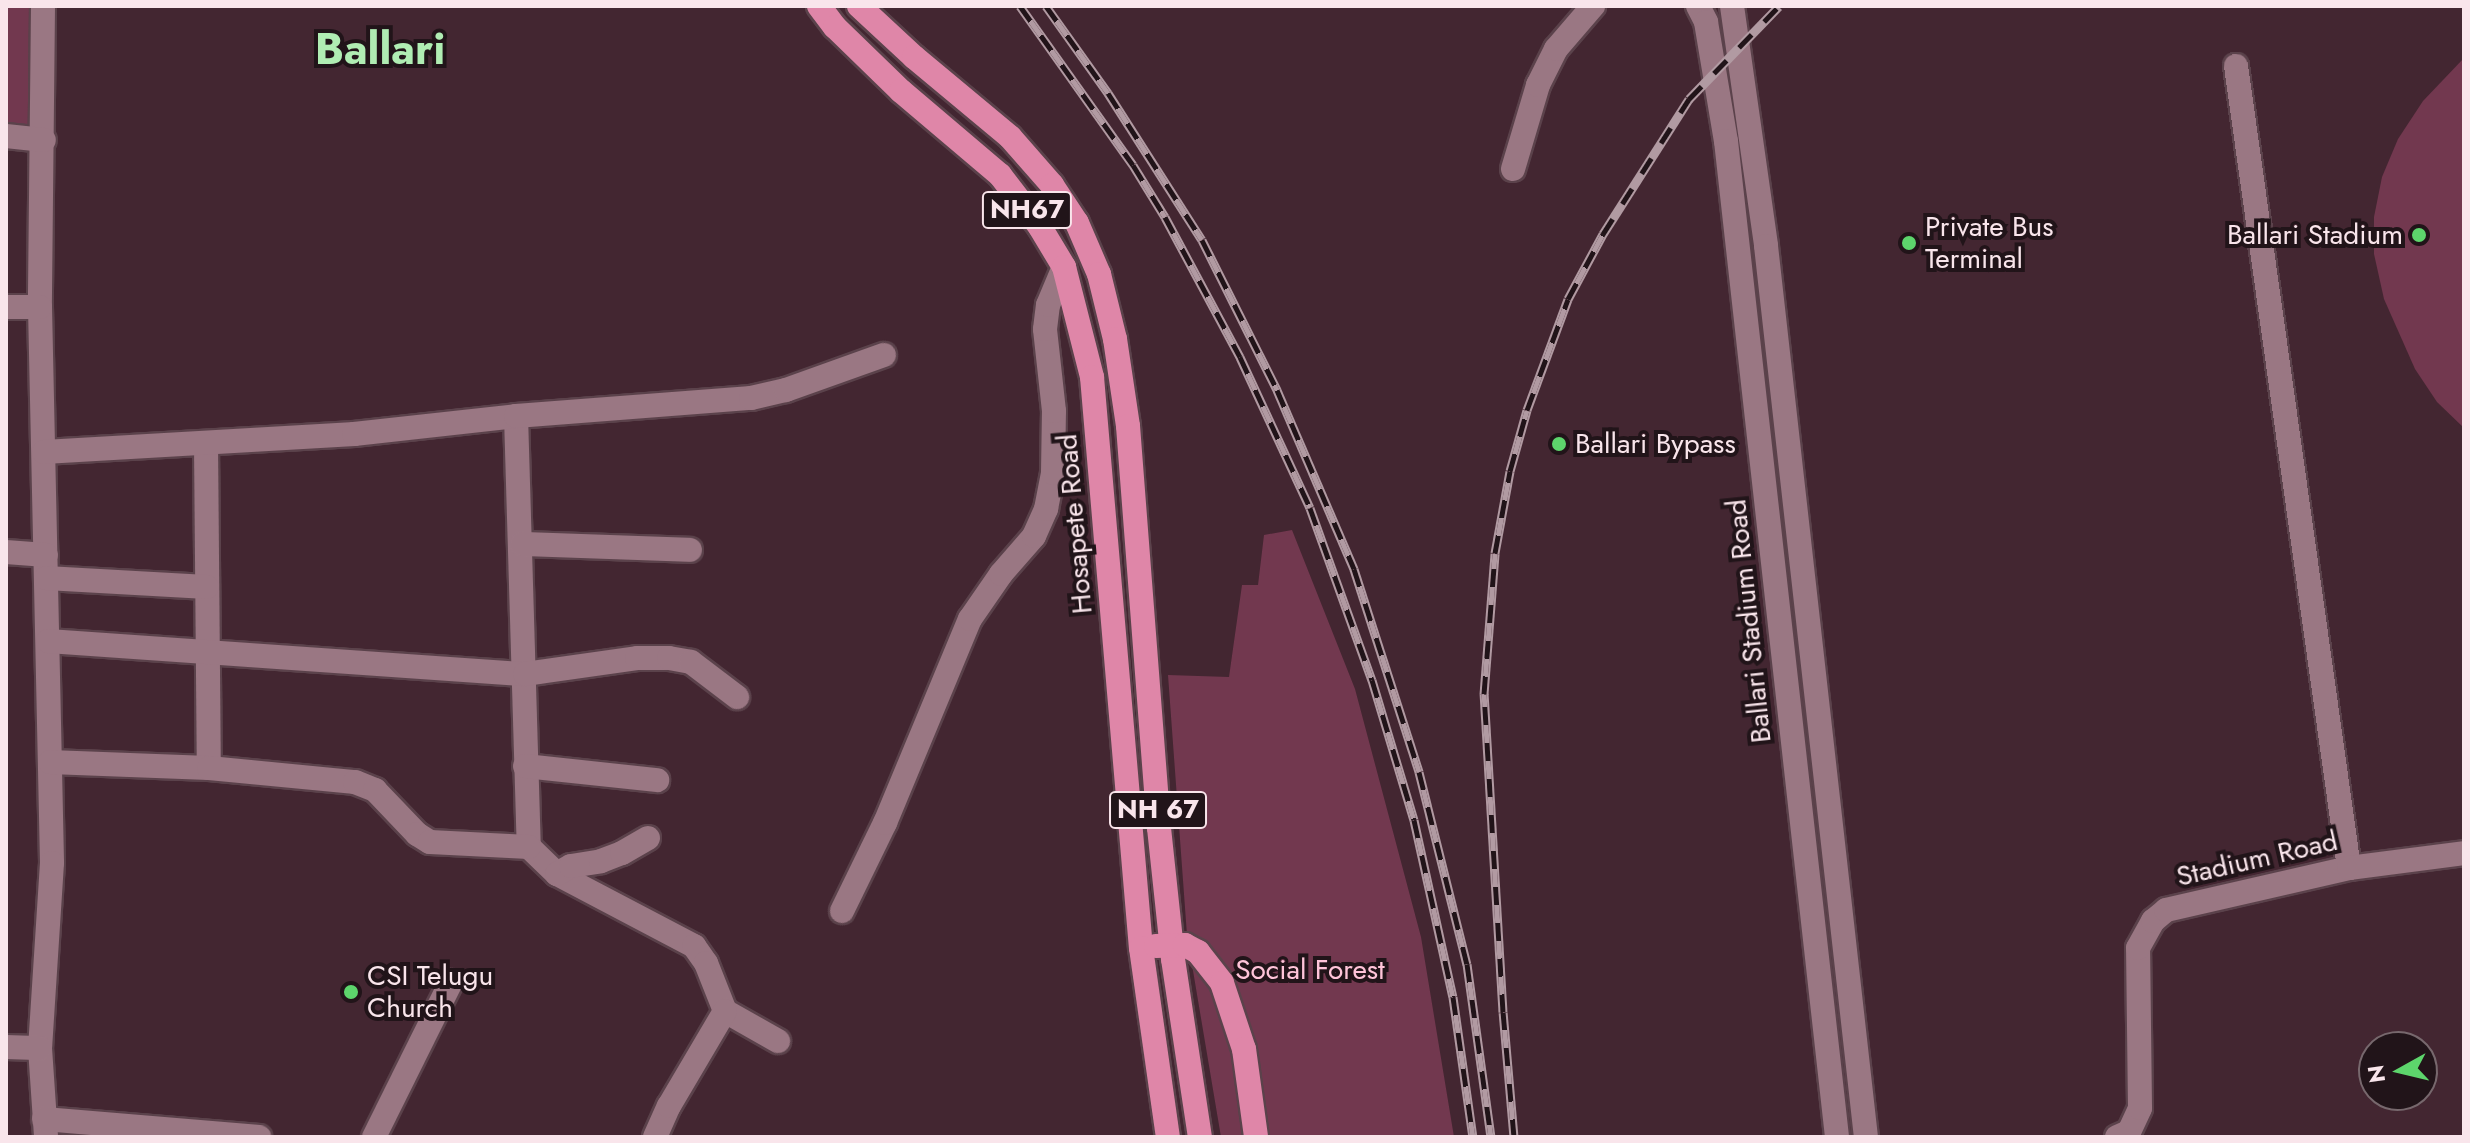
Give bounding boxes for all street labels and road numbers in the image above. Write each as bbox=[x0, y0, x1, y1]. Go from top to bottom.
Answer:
road number: NH67 bbox=[981, 188, 1073, 232]
street label: Hosapete Road bbox=[1050, 433, 1100, 615]
street label: Ballari Stadium Road bbox=[1719, 497, 1779, 745]
road number: NH 67 bbox=[1108, 788, 1208, 832]
street label: Stadium Road bbox=[2173, 824, 2341, 894]

